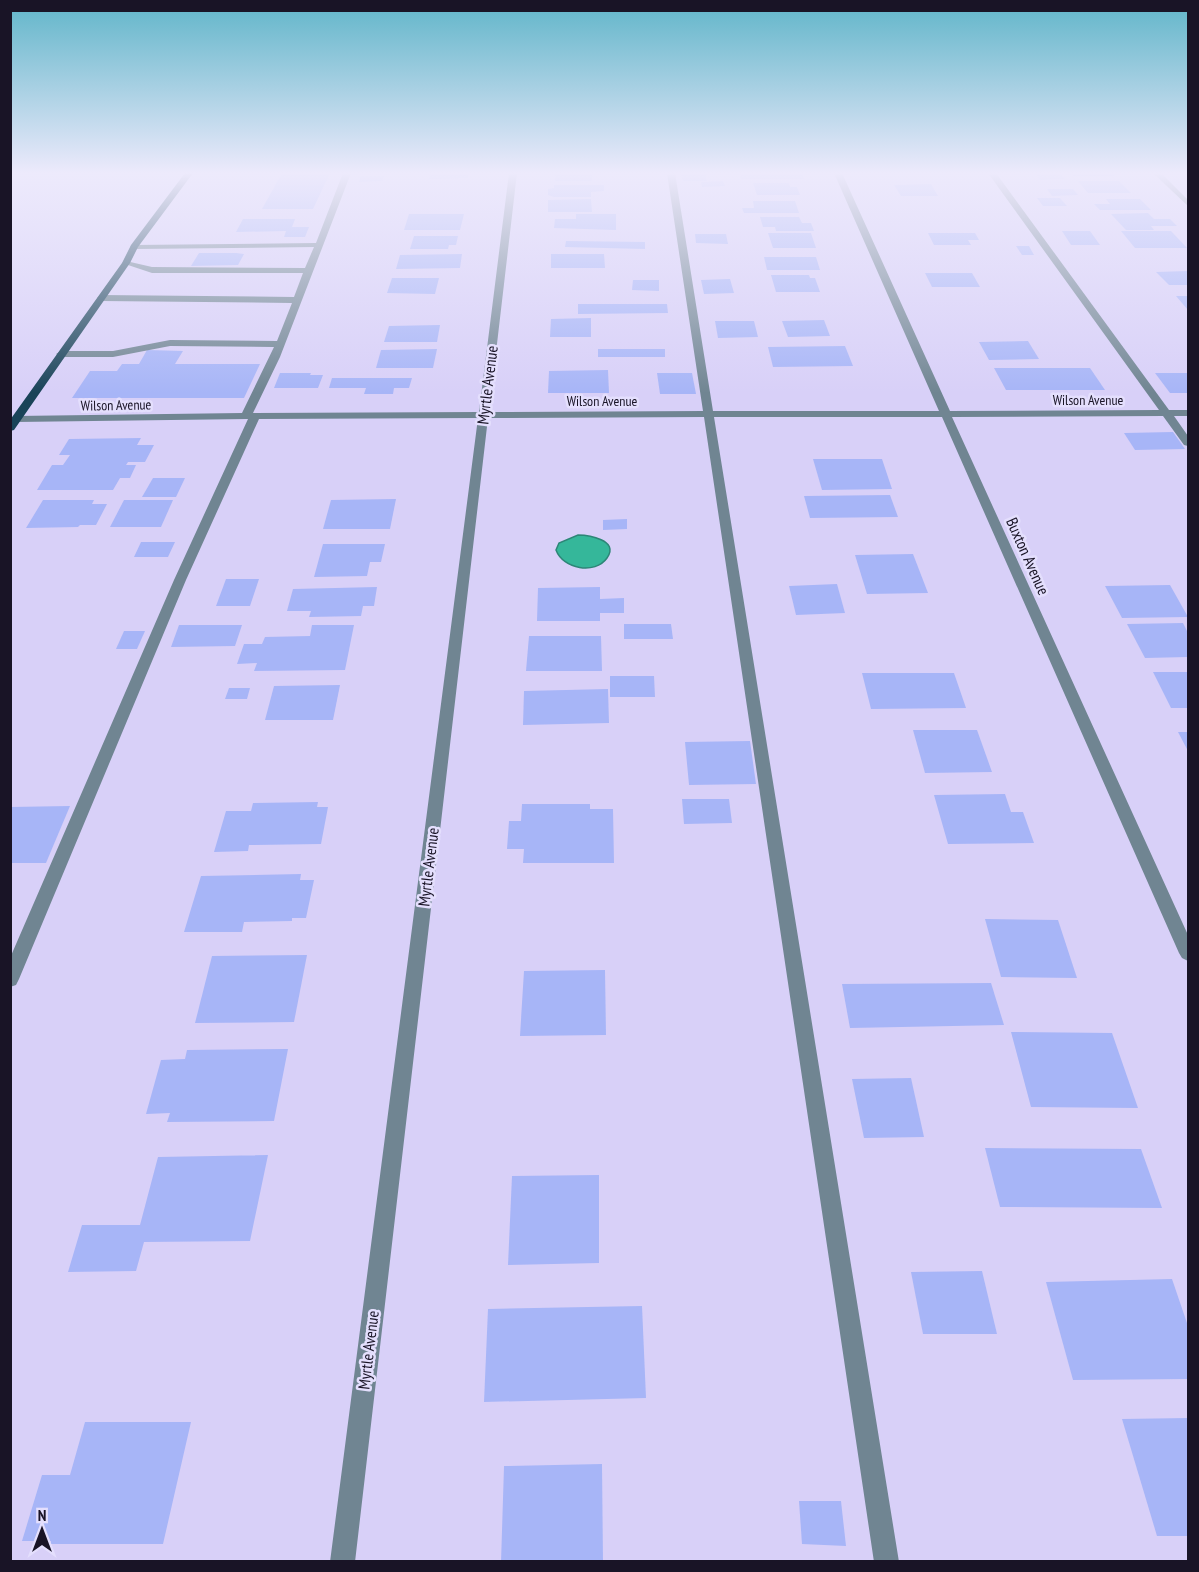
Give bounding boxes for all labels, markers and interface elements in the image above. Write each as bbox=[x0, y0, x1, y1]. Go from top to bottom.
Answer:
street label: Myrtle Avenue bbox=[472, 345, 502, 425]
street label: Wilson Avenue bbox=[1053, 391, 1124, 409]
street label: Wilson Avenue bbox=[567, 392, 638, 410]
street label: Wilson Avenue bbox=[81, 395, 152, 415]
street label: Buxton Avenue bbox=[1002, 514, 1054, 598]
street label: Myrtle Avenue bbox=[413, 827, 443, 907]
street label: Myrtle Avenue bbox=[353, 1310, 383, 1390]
north arrow bbox=[12, 1500, 72, 1560]
text: N bbox=[38, 1505, 46, 1525]

